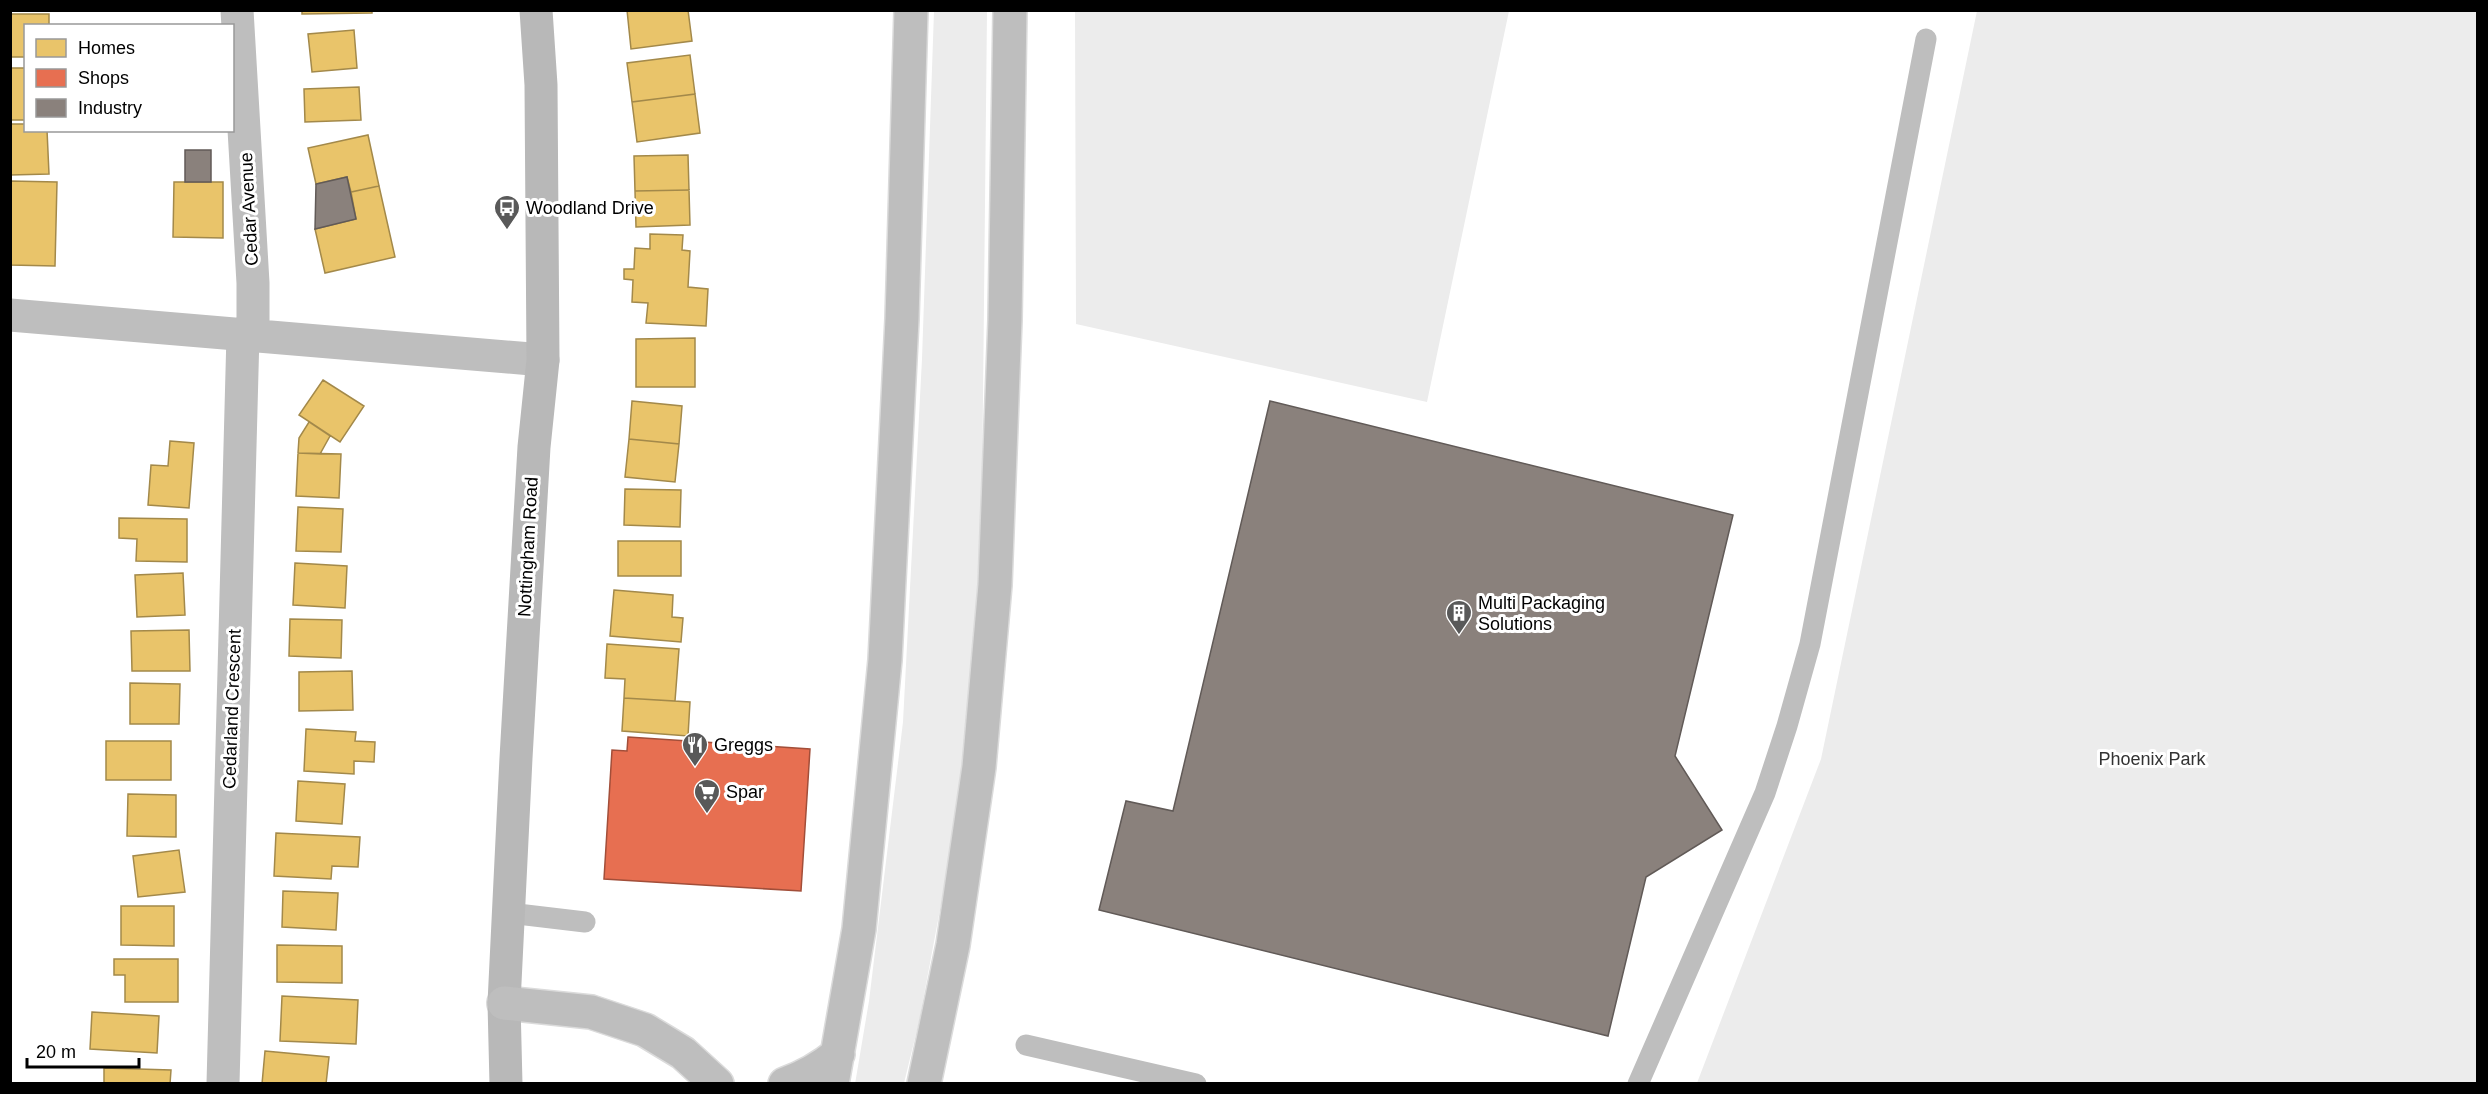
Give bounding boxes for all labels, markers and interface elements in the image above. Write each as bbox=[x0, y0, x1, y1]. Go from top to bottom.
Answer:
legend bbox=[24, 24, 234, 132]
text: Homes bbox=[78, 38, 135, 58]
text: Shops bbox=[78, 68, 129, 88]
text: Industry bbox=[78, 98, 142, 118]
street label: Cedar Avenue bbox=[236, 152, 262, 266]
bus stop icon: Woodland Drive bbox=[492, 193, 522, 231]
place label: Woodland Drive bbox=[526, 198, 654, 218]
street label: Nottingham Road bbox=[514, 477, 542, 617]
place label: Multi Packaging Solutions bbox=[1478, 593, 1605, 634]
building icon: Multi Packaging Solutions bbox=[1444, 598, 1474, 636]
street label: Cedarland Crescent bbox=[219, 629, 245, 789]
restaurant icon: Greggs bbox=[680, 730, 710, 768]
place label: Greggs bbox=[714, 735, 773, 755]
park label: Phoenix Park bbox=[2098, 749, 2207, 769]
supermarket icon: Spar bbox=[692, 777, 722, 815]
place label: Spar bbox=[726, 782, 764, 802]
scale bar bbox=[27, 1031, 140, 1069]
text: 20 m bbox=[36, 1042, 76, 1062]

